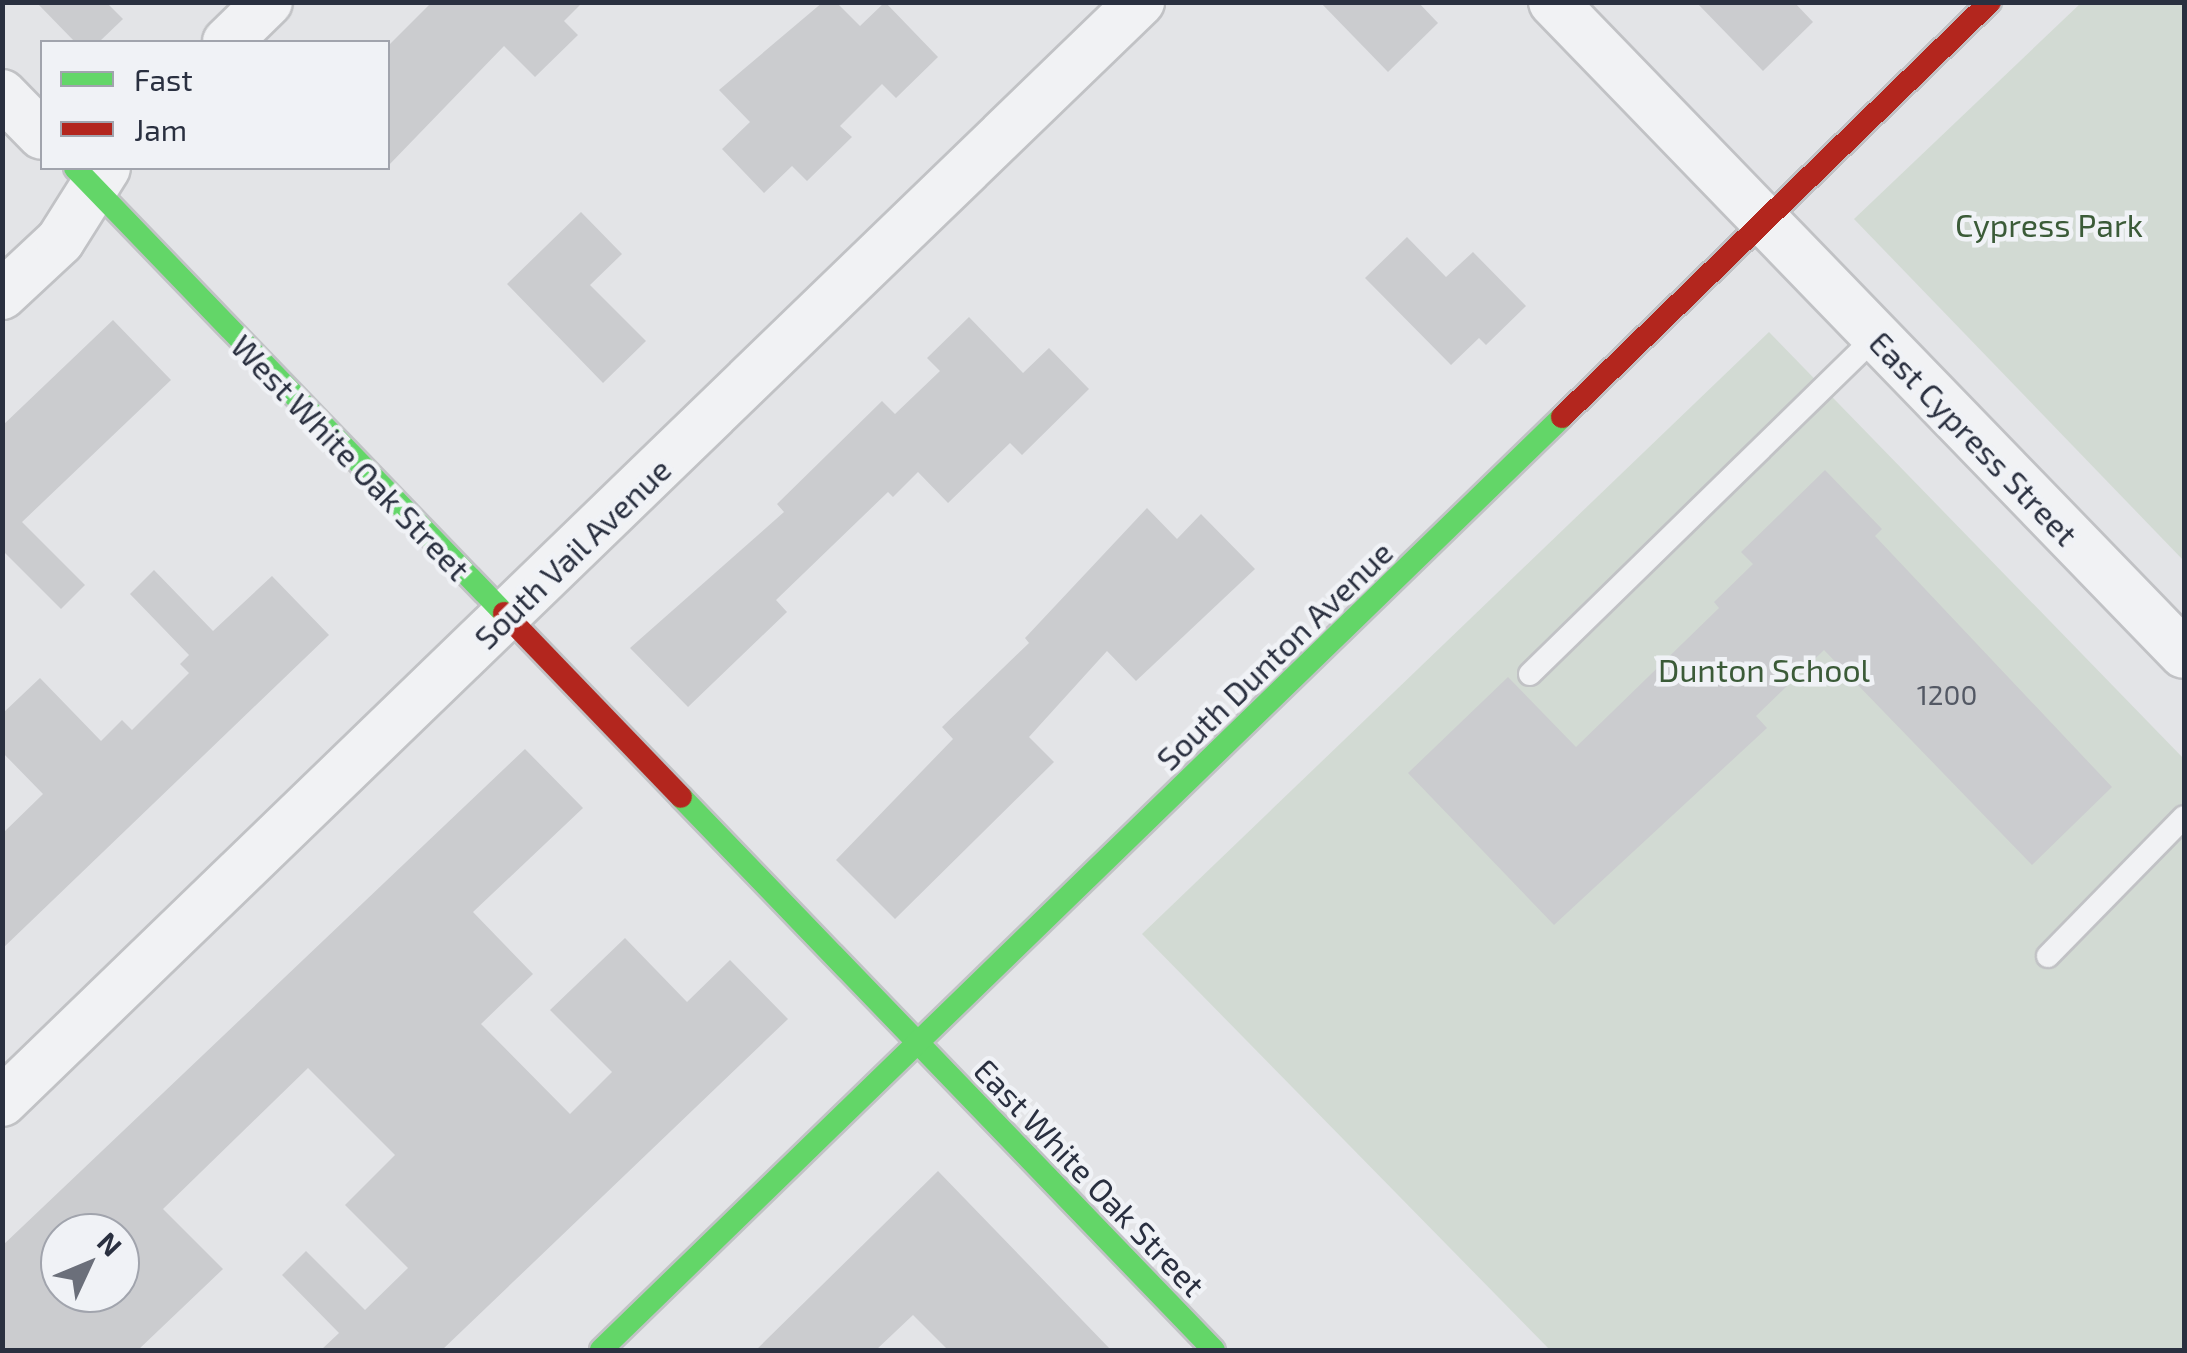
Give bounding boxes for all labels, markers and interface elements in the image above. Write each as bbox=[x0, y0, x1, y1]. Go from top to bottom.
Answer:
legend bbox=[40, 40, 390, 170]
text: Fast bbox=[134, 61, 193, 97]
text: Jam bbox=[134, 111, 187, 147]
park label: Cypress Park bbox=[1955, 205, 2143, 243]
street label: East Cypress Street bbox=[1862, 323, 2086, 553]
street label: West White Oak Street bbox=[224, 326, 478, 588]
street label: South Vail Avenue bbox=[465, 449, 679, 657]
street label: South Dunton Avenue bbox=[1148, 532, 1400, 778]
park label: Dunton School bbox=[1658, 650, 1870, 688]
house number: 1200 bbox=[1917, 677, 1977, 711]
street label: East White Oak Street bbox=[967, 1050, 1213, 1304]
north arrow bbox=[40, 1213, 140, 1313]
text: N bbox=[91, 1224, 129, 1263]

